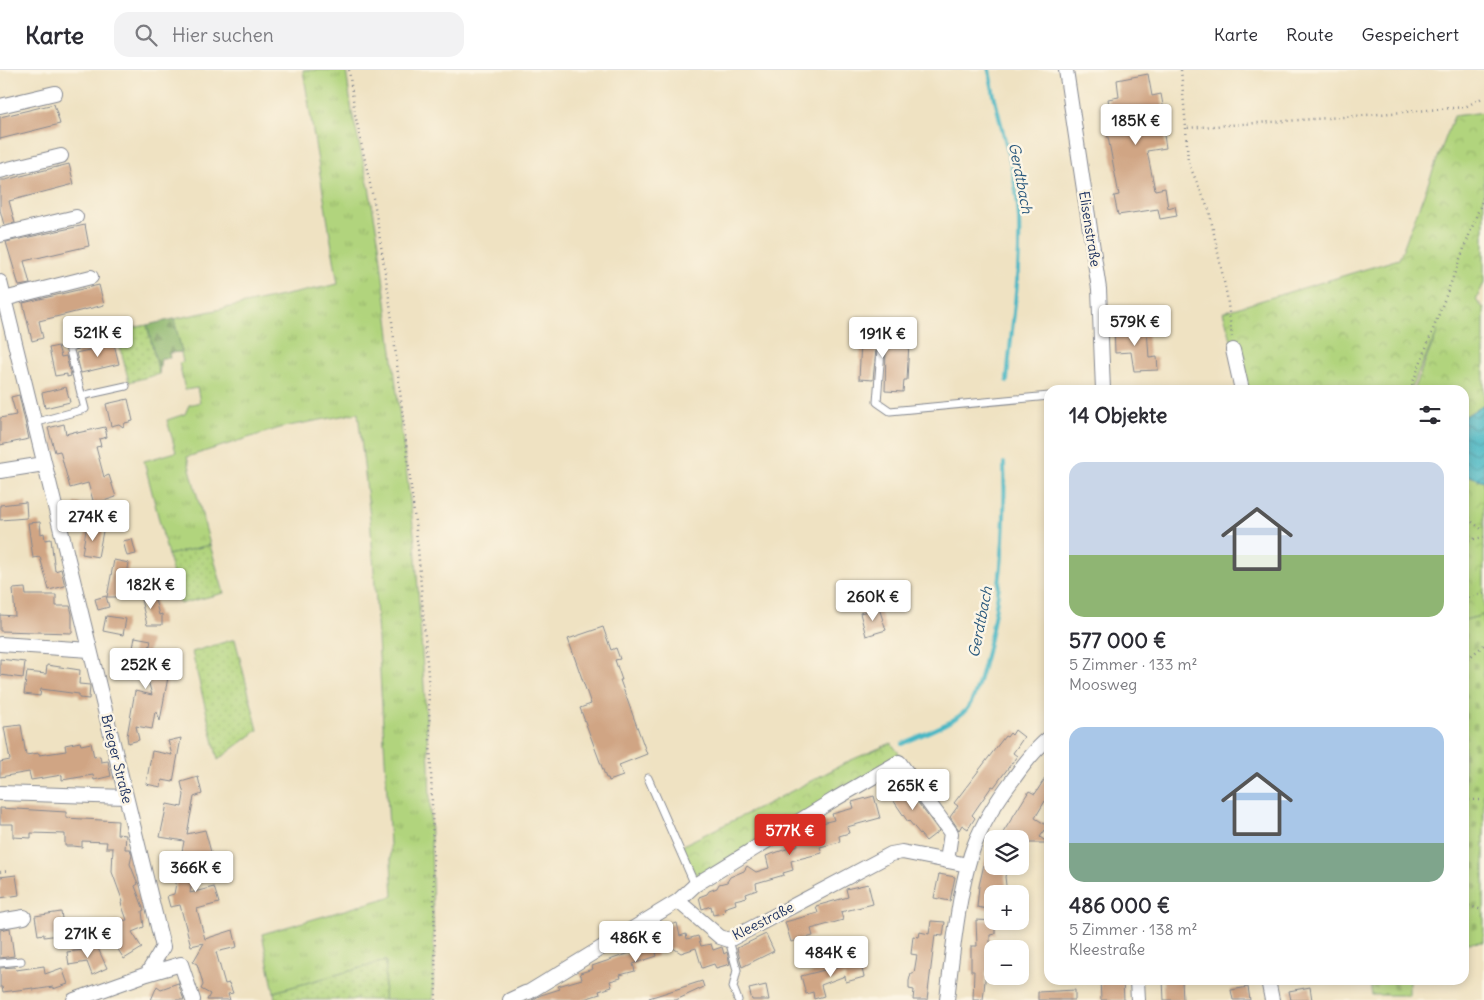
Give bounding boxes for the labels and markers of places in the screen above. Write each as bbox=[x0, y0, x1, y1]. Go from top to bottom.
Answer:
pin: 185K € bbox=[1095, 104, 1177, 146]
pin: 579K € bbox=[1094, 304, 1176, 347]
pin: 521K € bbox=[57, 316, 139, 358]
pin: 191K € bbox=[842, 316, 924, 359]
pin: 274K € bbox=[52, 500, 134, 542]
pin: 182K € bbox=[110, 568, 192, 610]
pin: 260K € bbox=[832, 580, 914, 622]
pin: 252K € bbox=[105, 648, 187, 690]
pin: 265K € bbox=[872, 768, 954, 811]
pin: 577K € bbox=[749, 814, 831, 856]
pin: 366K € bbox=[155, 850, 237, 893]
pin: 271K € bbox=[47, 916, 129, 959]
pin: 486K € bbox=[595, 920, 677, 963]
pin: 484K € bbox=[790, 936, 872, 978]

